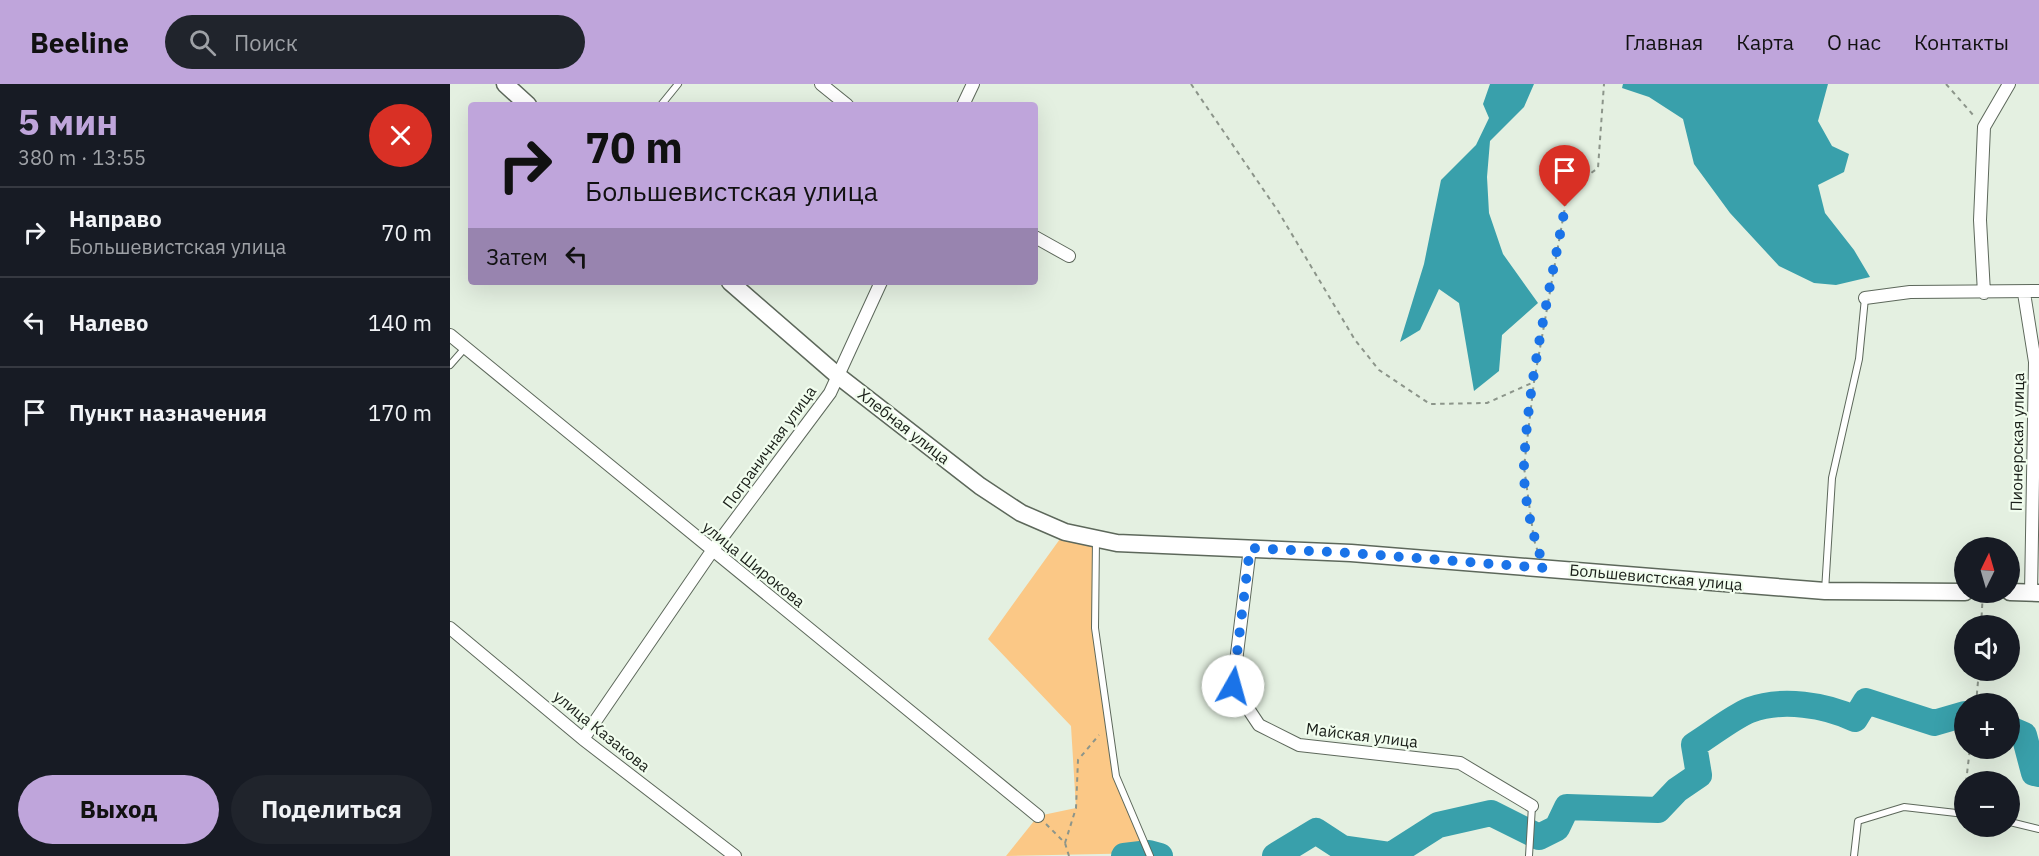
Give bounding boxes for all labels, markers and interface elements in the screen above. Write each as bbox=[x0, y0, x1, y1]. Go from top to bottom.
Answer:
search box bbox=[165, 15, 585, 69]
text: Beeline bbox=[30, 24, 129, 61]
icon: search bbox=[186, 26, 219, 59]
text: Поиск bbox=[234, 28, 298, 57]
text: Главная bbox=[1625, 28, 1703, 56]
text: Карта bbox=[1736, 28, 1794, 56]
text: О нас bbox=[1827, 28, 1881, 56]
text: Контакты bbox=[1914, 28, 2009, 56]
text: 5 мин bbox=[18, 98, 118, 145]
button: close bbox=[369, 104, 432, 167]
text: 70 m bbox=[585, 120, 683, 175]
icon: right bbox=[486, 126, 564, 204]
text: 380 m · 13:55 bbox=[18, 144, 146, 171]
pin bbox=[1539, 145, 1590, 207]
icon: arrive bbox=[1548, 154, 1581, 187]
text: Большевистская улица bbox=[585, 173, 878, 208]
text: Направо bbox=[69, 204, 162, 233]
icon: right bbox=[18, 216, 51, 249]
text: 70 m bbox=[381, 218, 432, 247]
text: Большевистская улица bbox=[69, 233, 286, 260]
icon: left bbox=[560, 240, 593, 273]
text: Затем bbox=[486, 242, 548, 271]
icon: left bbox=[18, 306, 51, 339]
text: Налево bbox=[69, 308, 148, 337]
text: 140 m bbox=[368, 308, 432, 337]
street label: Пионерская улица bbox=[2006, 372, 2028, 512]
street label: Пограничная улица bbox=[718, 381, 821, 512]
street label: Хлебная улица bbox=[854, 384, 954, 468]
icon: arrive bbox=[18, 396, 51, 429]
text: Пункт назначения bbox=[69, 398, 267, 427]
text: 170 m bbox=[368, 398, 432, 427]
street label: улица Широкова bbox=[699, 517, 810, 612]
north arrow bbox=[1954, 537, 2020, 603]
map controls bbox=[1954, 537, 2020, 837]
street label: Большевистская улица bbox=[1569, 559, 1744, 595]
button: sound bbox=[1954, 615, 2020, 681]
position arrow bbox=[1201, 654, 1265, 718]
street label: улица Казакова bbox=[550, 686, 655, 776]
button: + bbox=[1954, 693, 2020, 759]
street label: Майская улица bbox=[1305, 718, 1420, 752]
button: − bbox=[1954, 771, 2020, 837]
button: Выход bbox=[18, 775, 219, 844]
button: Поделиться bbox=[231, 775, 432, 844]

